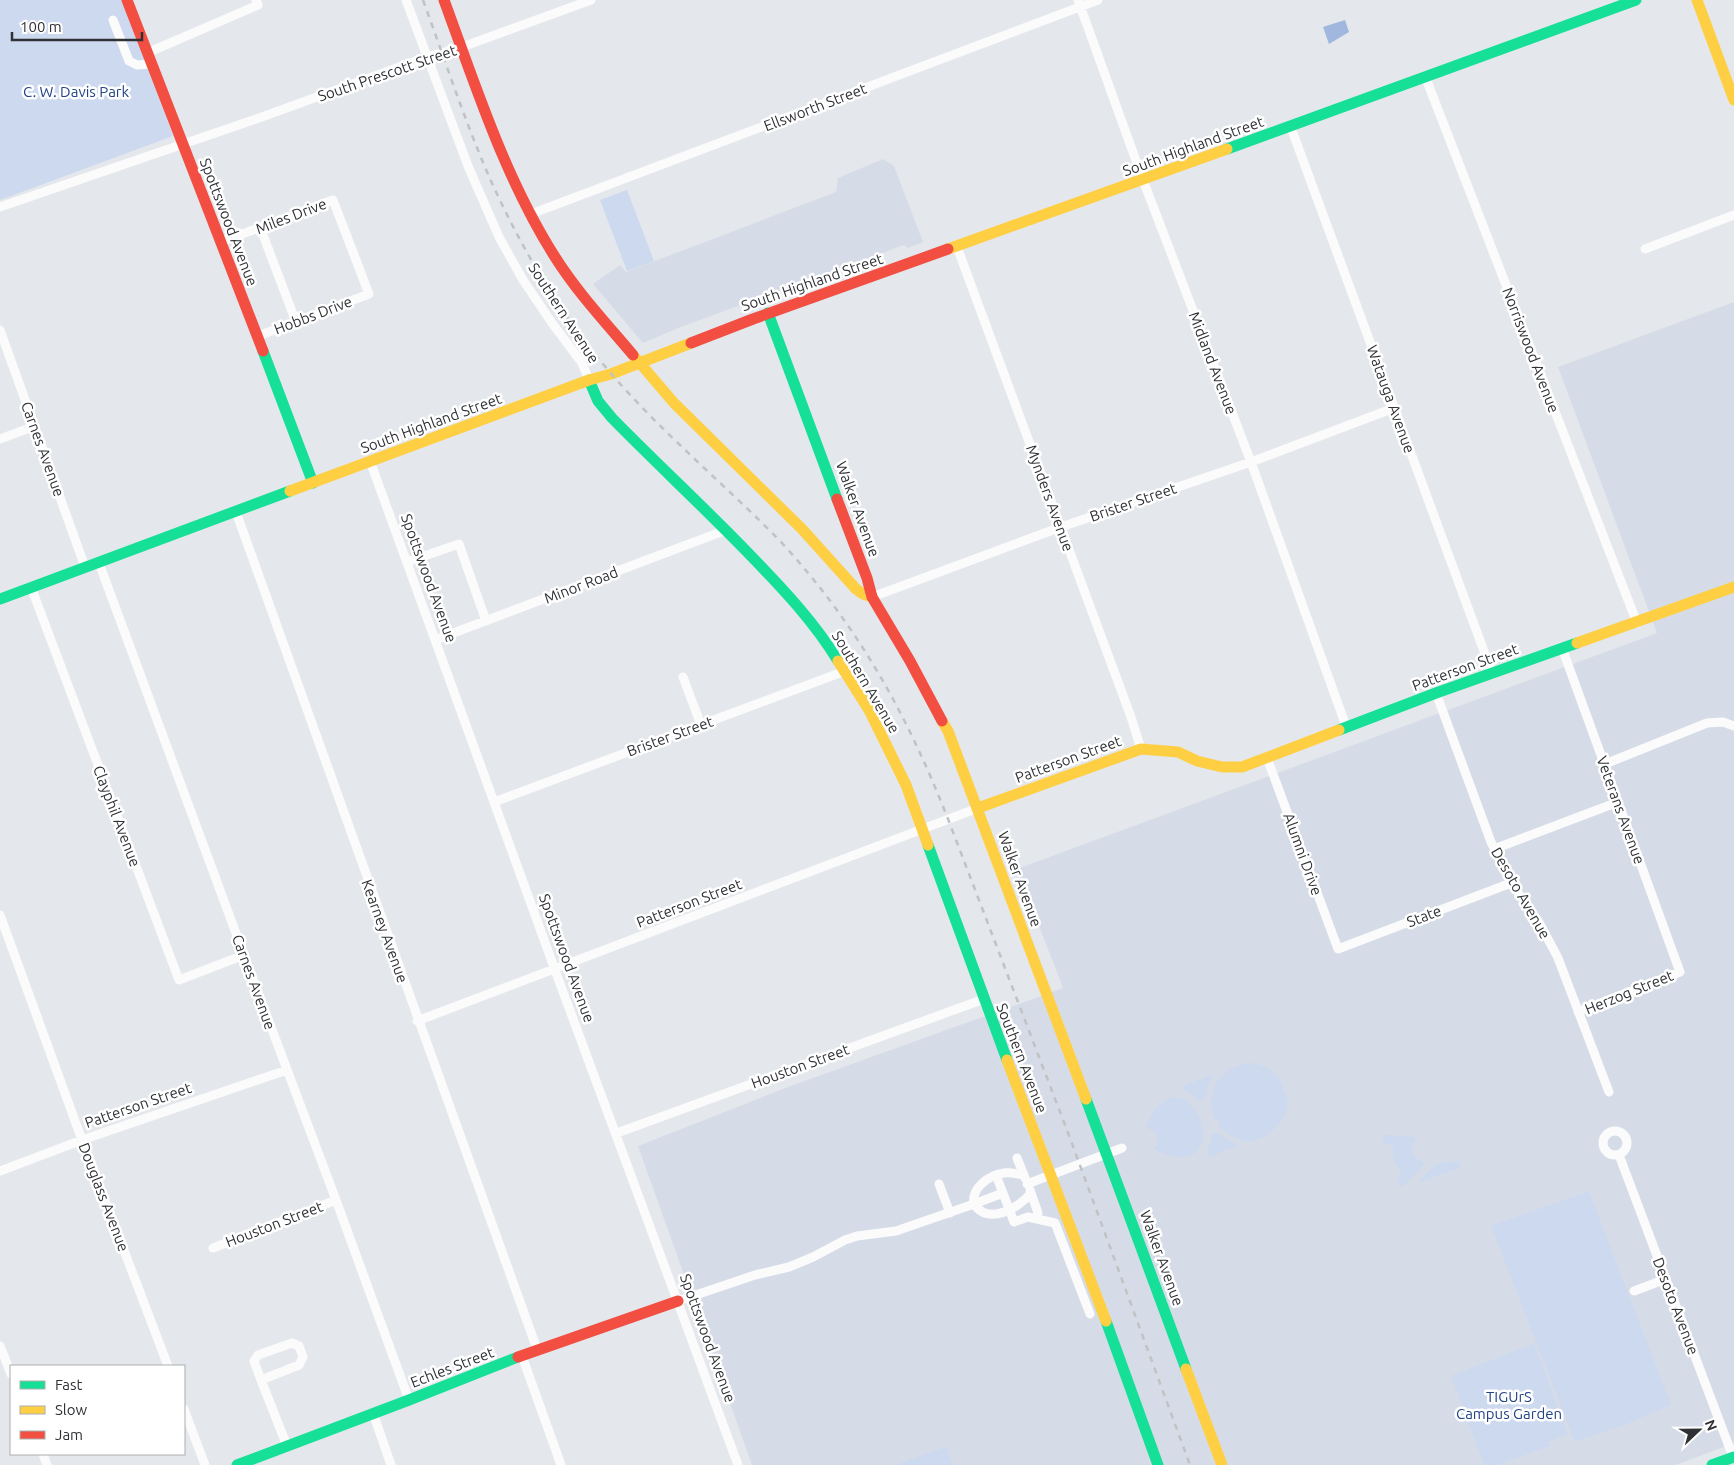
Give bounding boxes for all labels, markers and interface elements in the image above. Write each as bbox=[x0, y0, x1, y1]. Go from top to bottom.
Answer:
scale bar bbox=[12, 10, 142, 42]
text: 100 m bbox=[20, 18, 62, 35]
street label: South Prescott Street bbox=[316, 41, 459, 105]
street label: Ellsworth Street bbox=[761, 80, 869, 134]
park label: C. W. Davis Park bbox=[23, 83, 130, 100]
street label: South Highland Street bbox=[1120, 113, 1266, 179]
street label: Spottswood Avenue bbox=[197, 156, 261, 288]
street label: Miles Drive bbox=[253, 195, 329, 237]
street label: South Highland Street bbox=[739, 250, 885, 314]
street label: Southern Avenue bbox=[525, 260, 603, 366]
street label: Norriswood Avenue bbox=[1499, 285, 1563, 415]
street label: Hobbs Drive bbox=[272, 292, 354, 338]
street label: Midland Avenue bbox=[1186, 309, 1240, 417]
street label: Watauga Avenue bbox=[1364, 343, 1418, 455]
street label: South Highland Street bbox=[358, 390, 504, 456]
street label: Carnes Avenue bbox=[18, 399, 68, 499]
street label: Mynders Avenue bbox=[1023, 442, 1077, 554]
street label: Walker Avenue bbox=[833, 459, 883, 559]
street label: Brister Street bbox=[1087, 479, 1179, 525]
street label: Spottswood Avenue bbox=[398, 511, 460, 645]
street label: Minor Road bbox=[542, 563, 620, 607]
street label: Southern Avenue bbox=[829, 628, 903, 736]
street label: Patterson Street bbox=[1410, 640, 1520, 694]
street label: Brister Street bbox=[625, 712, 716, 759]
street label: Patterson Street bbox=[1013, 732, 1123, 786]
street label: Veterans Avenue bbox=[1594, 754, 1648, 866]
street label: Clayphil Avenue bbox=[90, 763, 144, 869]
street label: Alumni Drive bbox=[1280, 811, 1326, 897]
street label: Walker Avenue bbox=[995, 829, 1045, 929]
street label: Desoto Avenue bbox=[1488, 844, 1554, 942]
street label: Patterson Street bbox=[634, 875, 744, 931]
street label: Kearney Avenue bbox=[358, 877, 412, 985]
street label: Spottswood Avenue bbox=[536, 891, 598, 1025]
street label: State bbox=[1404, 902, 1444, 930]
street label: Carnes Avenue bbox=[229, 932, 279, 1032]
street label: Herzog Street bbox=[1582, 966, 1676, 1017]
street label: Southern Avenue bbox=[993, 1001, 1051, 1115]
street label: Houston Street bbox=[749, 1040, 851, 1092]
street label: Patterson Street bbox=[83, 1079, 194, 1131]
street label: Douglass Avenue bbox=[75, 1140, 133, 1254]
street label: Houston Street bbox=[223, 1198, 325, 1250]
street label: Walker Avenue bbox=[1137, 1208, 1187, 1308]
street label: Desoto Avenue bbox=[1650, 1255, 1702, 1357]
street label: Spottswood Avenue bbox=[677, 1271, 739, 1405]
street label: Echles Street bbox=[408, 1343, 496, 1391]
legend bbox=[10, 1365, 185, 1455]
text: Fast bbox=[55, 1376, 83, 1393]
park label: TIGUrS Campus Garden bbox=[1456, 1388, 1562, 1422]
text: Slow bbox=[55, 1401, 88, 1418]
north arrow bbox=[1674, 1405, 1724, 1455]
text: N bbox=[1702, 1417, 1720, 1433]
text: Jam bbox=[55, 1426, 83, 1443]

